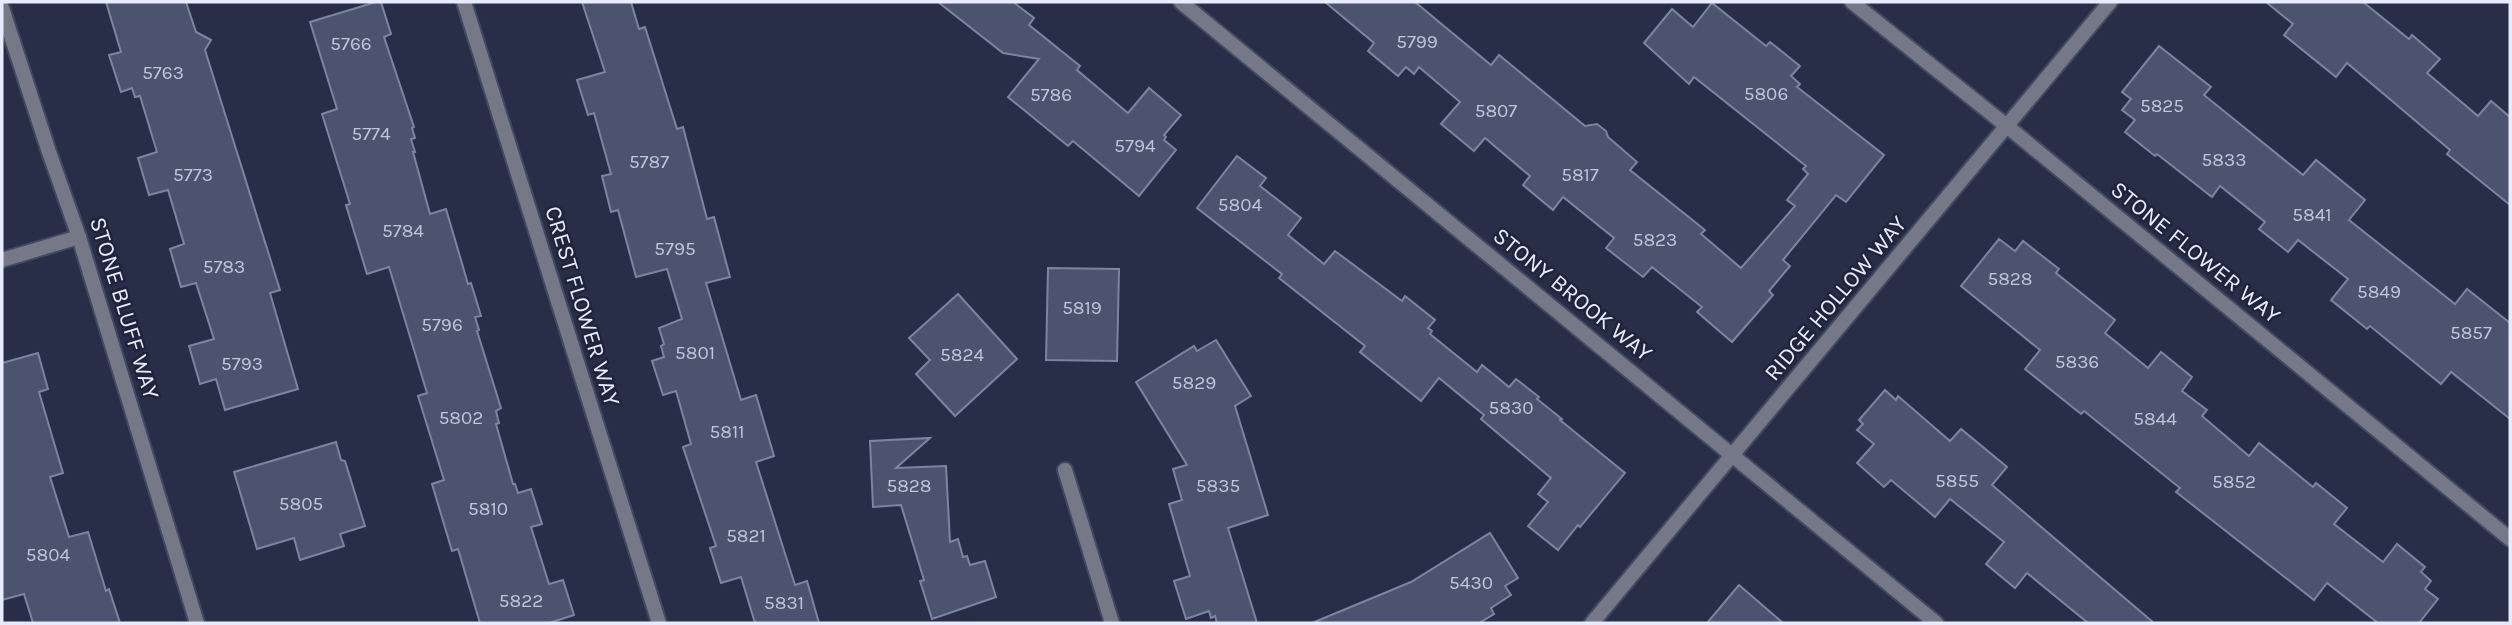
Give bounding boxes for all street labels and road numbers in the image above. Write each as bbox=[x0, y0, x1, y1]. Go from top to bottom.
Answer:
street label: STONE FLOWER WAY bbox=[2106, 176, 2286, 329]
street label: CREST FLOWER WAY bbox=[539, 203, 626, 410]
street label: RIDGE HOLLOW WAY bbox=[1759, 210, 1912, 386]
street label: STONE BLUFF WAY bbox=[84, 214, 165, 403]
street label: STONY BROOK WAY bbox=[1488, 222, 1658, 367]

